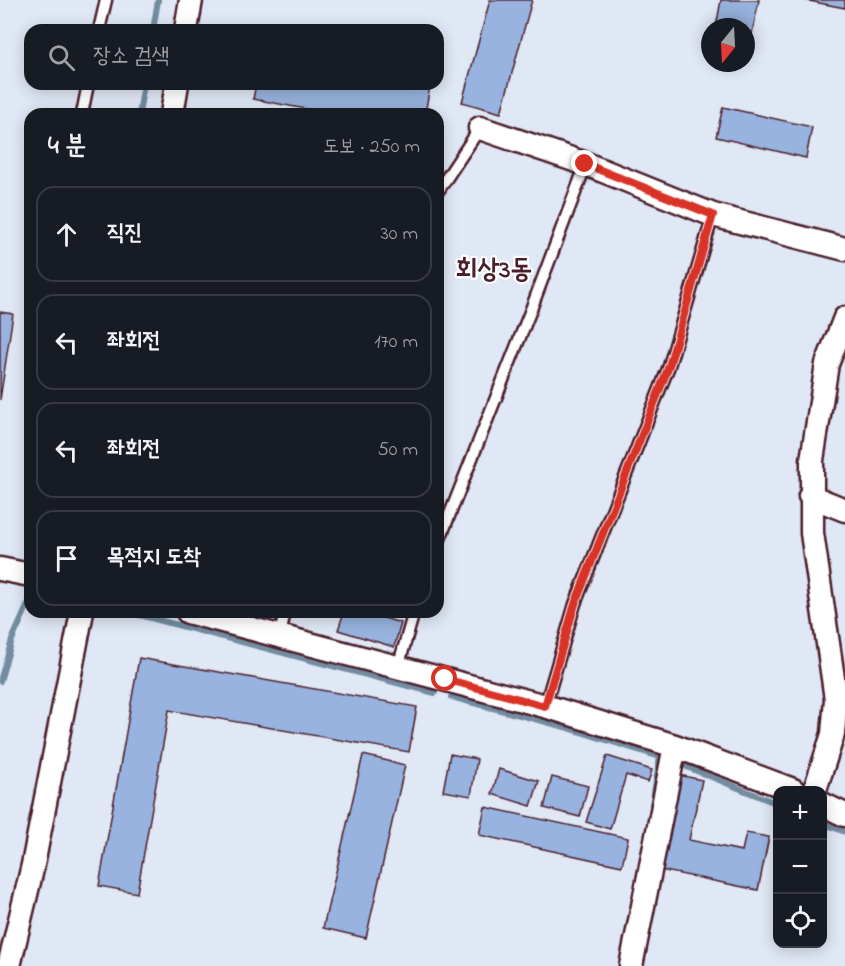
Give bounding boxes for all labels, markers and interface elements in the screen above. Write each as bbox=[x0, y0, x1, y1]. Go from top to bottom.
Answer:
north arrow bbox=[701, 18, 755, 72]
search box bbox=[24, 24, 444, 90]
icon: search bbox=[45, 41, 78, 74]
text: 장소 검색 bbox=[93, 41, 169, 73]
text: 4 분 bbox=[48, 128, 86, 166]
text: 도보 · 250 m bbox=[323, 133, 420, 162]
route end bbox=[571, 150, 597, 176]
icon: ahead bbox=[50, 218, 83, 251]
text: 직진 bbox=[107, 218, 142, 250]
text: 30 m bbox=[381, 220, 418, 249]
district label: 회상3동 bbox=[456, 251, 532, 290]
icon: left bbox=[50, 326, 83, 359]
text: 좌회전 bbox=[107, 326, 160, 358]
text: 170 m bbox=[374, 328, 418, 357]
icon: left bbox=[50, 434, 83, 467]
text: 좌회전 bbox=[107, 434, 160, 466]
text: 50 m bbox=[377, 436, 418, 465]
icon: arrive bbox=[50, 542, 83, 575]
text: 목적지 도착 bbox=[107, 542, 201, 574]
route start bbox=[431, 665, 457, 691]
map controls bbox=[773, 786, 827, 948]
button: + bbox=[773, 786, 827, 840]
button: − bbox=[773, 840, 827, 894]
button: locate bbox=[773, 894, 827, 948]

